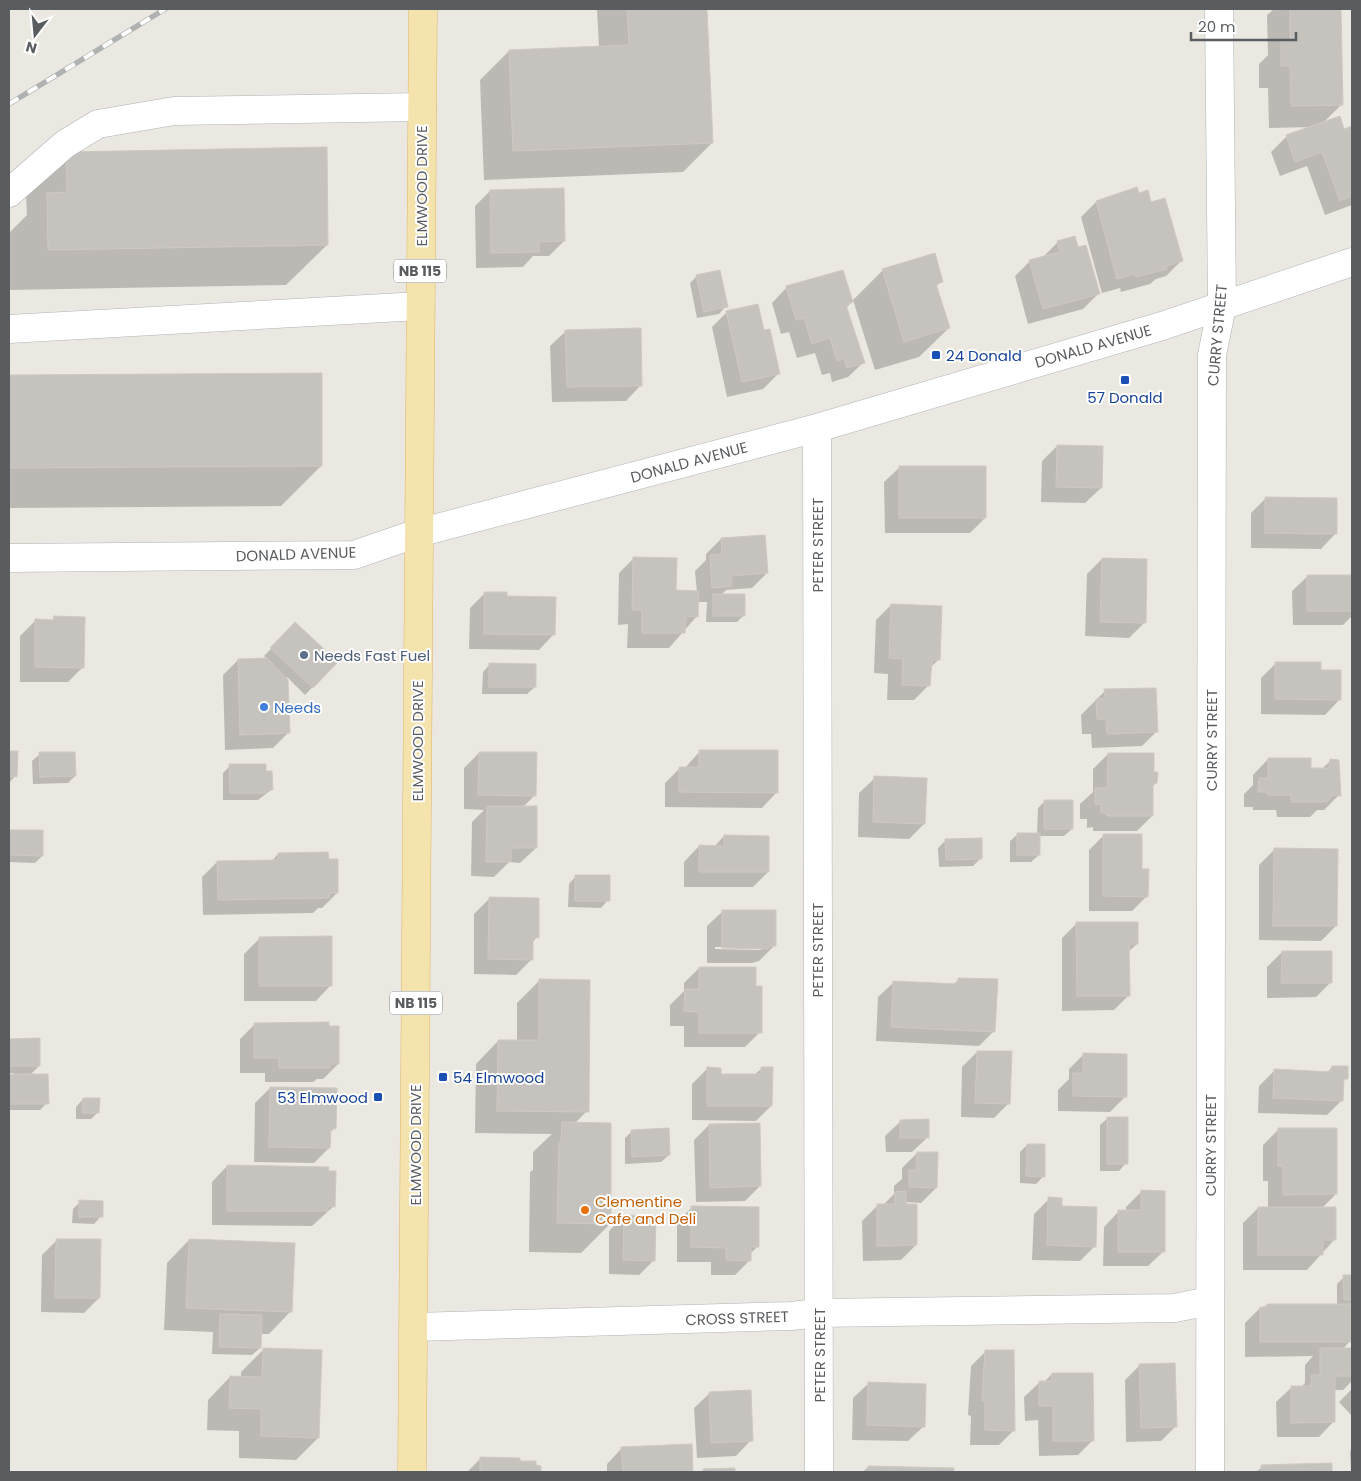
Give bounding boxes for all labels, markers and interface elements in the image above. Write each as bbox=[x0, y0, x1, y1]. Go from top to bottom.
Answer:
north arrow bbox=[10, 10, 60, 60]
scale bar bbox=[1191, 10, 1296, 42]
text: 20 m bbox=[1198, 16, 1236, 37]
text: N bbox=[24, 36, 39, 59]
street label: ELMWOOD DRIVE bbox=[411, 125, 432, 247]
road number: NB 115 bbox=[394, 260, 446, 282]
street label: CURRY STREET bbox=[1202, 283, 1232, 387]
street label: DONALD AVENUE bbox=[1032, 319, 1154, 373]
place label: 24 Donald bbox=[946, 345, 1022, 366]
marker: 24 Donald bbox=[930, 349, 942, 361]
marker: 57 Donald bbox=[1119, 374, 1131, 386]
place label: 57 Donald bbox=[1087, 387, 1163, 408]
street label: DONALD AVENUE bbox=[628, 436, 750, 488]
street label: PETER STREET bbox=[807, 498, 828, 592]
street label: DONALD AVENUE bbox=[235, 541, 357, 567]
place label: Needs Fast Fuel bbox=[314, 645, 430, 666]
marker: Needs Fast Fuel bbox=[298, 649, 310, 661]
street label: ELMWOOD DRIVE bbox=[407, 680, 428, 802]
street label: CURRY STREET bbox=[1201, 689, 1222, 791]
place label: Needs bbox=[274, 697, 321, 718]
marker: Needs bbox=[258, 701, 270, 713]
street label: PETER STREET bbox=[807, 903, 828, 997]
road number: NB 115 bbox=[390, 991, 442, 1014]
place label: 54 Elmwood bbox=[453, 1067, 544, 1088]
marker: 54 Elmwood bbox=[437, 1071, 449, 1083]
street label: ELMWOOD DRIVE bbox=[405, 1084, 426, 1206]
place label: 53 Elmwood bbox=[277, 1087, 368, 1108]
marker: 53 Elmwood bbox=[372, 1091, 384, 1103]
street label: CURRY STREET bbox=[1200, 1094, 1221, 1196]
place label: Clementine Cafe and Deli bbox=[595, 1191, 696, 1229]
marker: Clementine Cafe and Deli bbox=[579, 1204, 591, 1216]
street label: CROSS STREET bbox=[685, 1306, 789, 1330]
street label: PETER STREET bbox=[809, 1308, 830, 1402]

